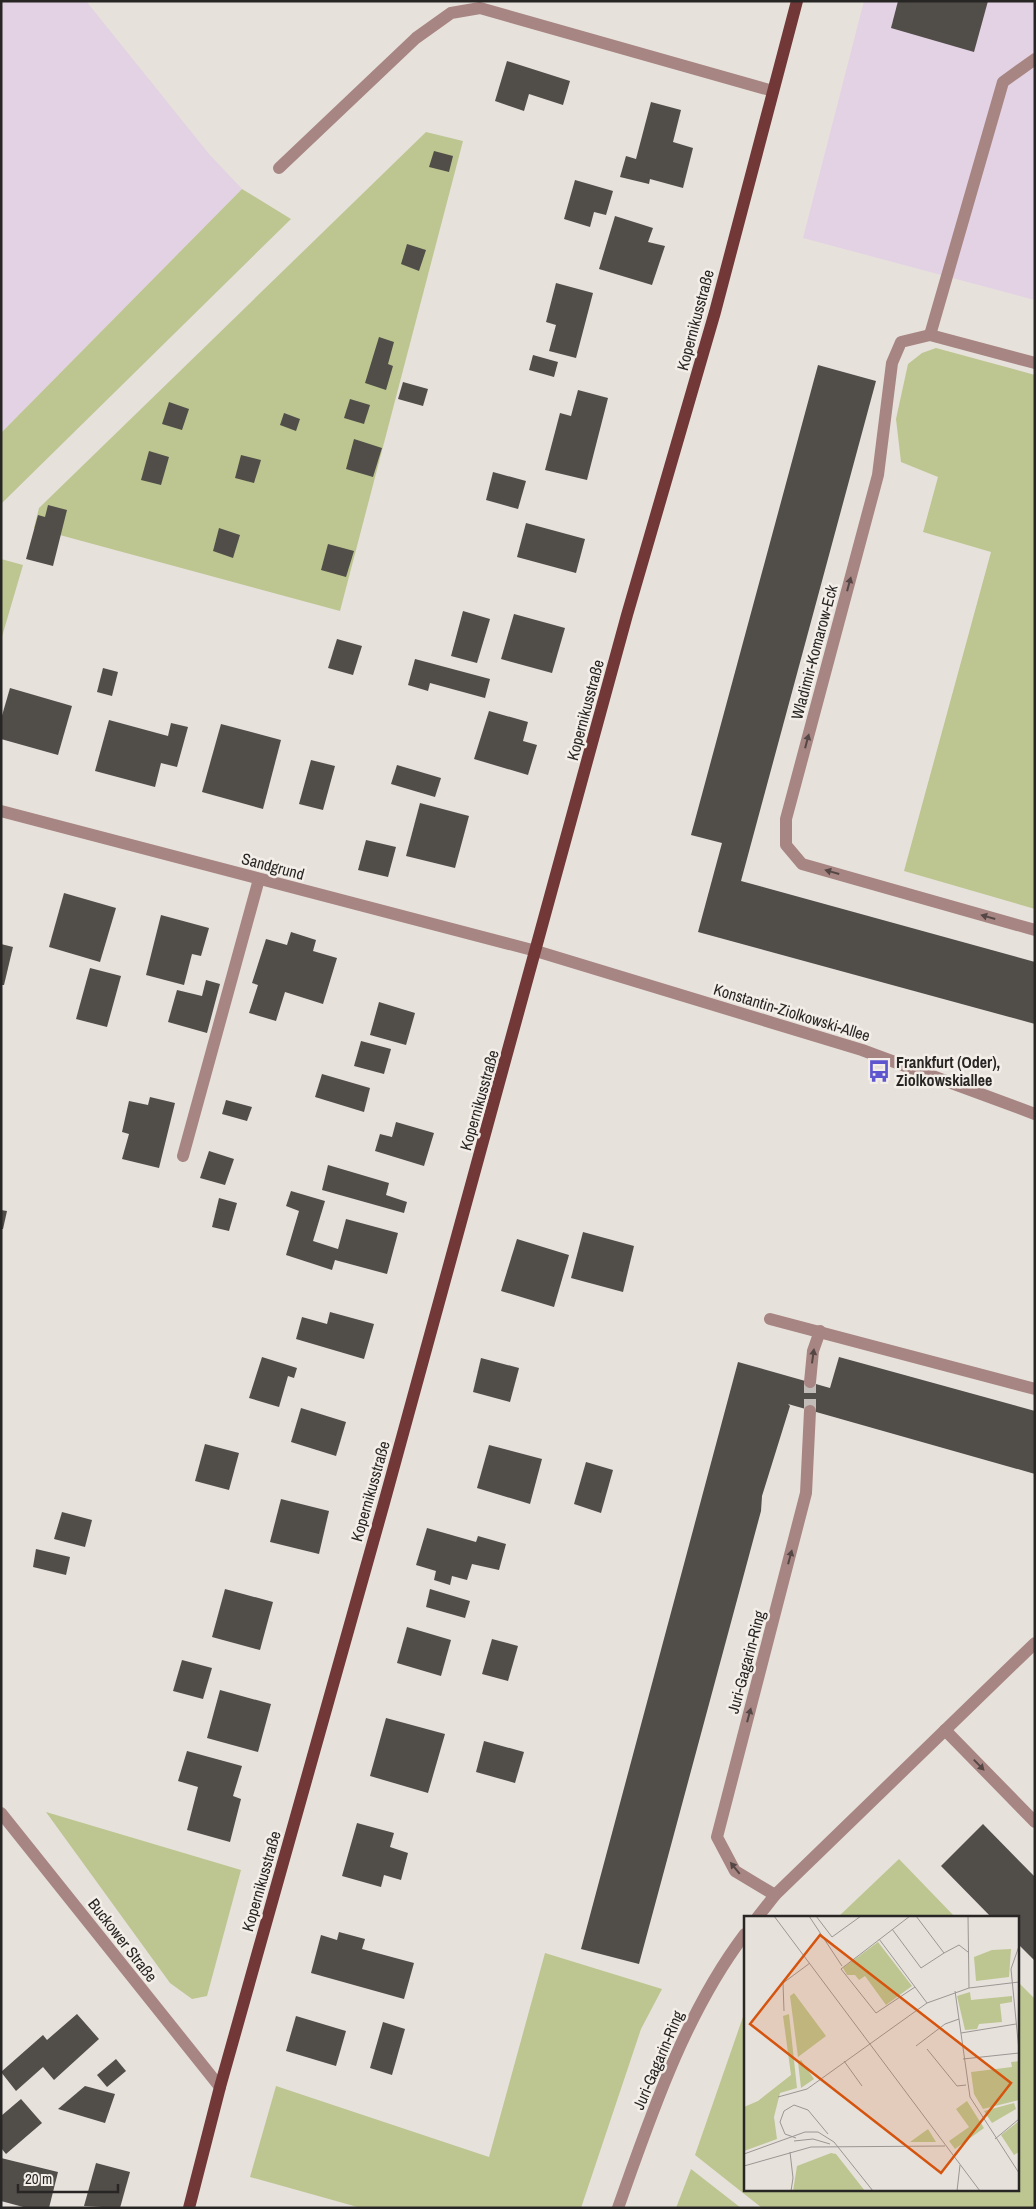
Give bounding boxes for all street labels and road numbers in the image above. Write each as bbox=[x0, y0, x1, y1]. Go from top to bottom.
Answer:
street label: Kopernikusstraße bbox=[671, 267, 719, 373]
street label: Wladimir-Komarow-Eck bbox=[785, 582, 843, 722]
street label: Kopernikusstraße bbox=[561, 657, 609, 763]
street label: Sandgrund bbox=[239, 847, 307, 885]
street label: Konstantin-Ziolkowski-Allee bbox=[711, 978, 873, 1046]
street label: Kopernikusstraße bbox=[454, 1047, 504, 1153]
street label: Kopernikusstraße bbox=[345, 1438, 395, 1544]
street label: Juri-Gagarin-Ring bbox=[722, 1607, 770, 1716]
street label: Kopernikusstraße bbox=[236, 1828, 286, 1934]
street label: Buckower Straße bbox=[83, 1894, 163, 1986]
street label: Juri-Gagarin-Ring bbox=[627, 2006, 689, 2113]

